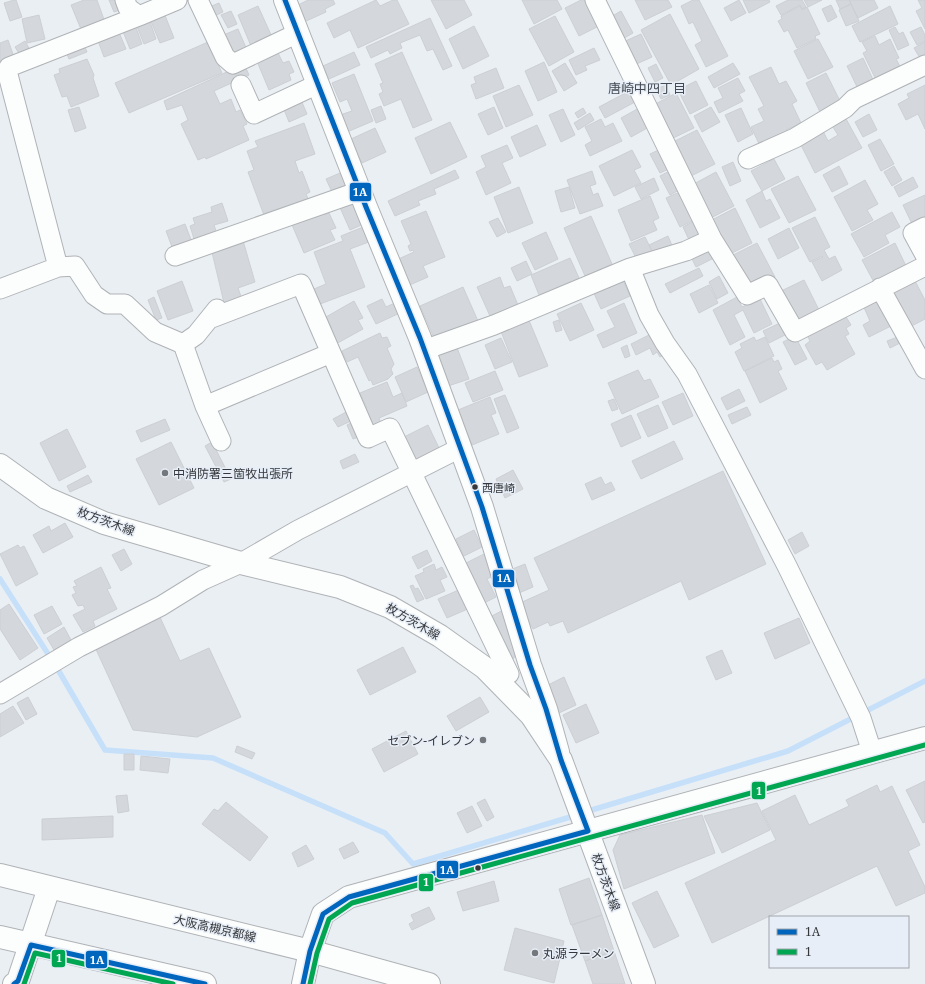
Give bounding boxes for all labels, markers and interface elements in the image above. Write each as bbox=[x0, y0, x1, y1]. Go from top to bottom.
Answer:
district label: 唐崎中四丁目 bbox=[608, 79, 686, 97]
line badge: 1A bbox=[349, 182, 372, 202]
text: 1A bbox=[353, 184, 368, 199]
place label: 中消防署三箇牧出張所 bbox=[173, 465, 293, 482]
marker: 中消防署三箇牧出張所 bbox=[160, 468, 170, 478]
place label: 西唐崎 bbox=[482, 480, 515, 495]
marker: 西唐崎 bbox=[470, 482, 480, 492]
street label: 枚方茨木線 bbox=[75, 503, 137, 539]
line badge: 1A bbox=[492, 569, 515, 588]
text: 1A bbox=[497, 570, 512, 585]
street label: 枚方茨木線 bbox=[383, 599, 443, 643]
place label: セブン-イレブン bbox=[387, 732, 475, 749]
marker: セブン-イレブン bbox=[478, 735, 488, 745]
line badge: 1 bbox=[751, 781, 766, 800]
text: 1 bbox=[756, 783, 762, 798]
street label: 枚方茨木線 bbox=[588, 851, 624, 913]
line badge: 1A bbox=[436, 860, 459, 879]
text: 1A bbox=[440, 862, 455, 877]
unlabelled marker bbox=[473, 863, 483, 873]
line badge: 1 bbox=[418, 873, 434, 892]
text: 1 bbox=[423, 874, 429, 889]
street label: 大阪高槻京都線 bbox=[172, 910, 258, 946]
legend bbox=[769, 916, 909, 968]
text: 1A bbox=[805, 923, 821, 940]
text: 1 bbox=[805, 943, 812, 960]
place label: 丸源ラーメン bbox=[543, 945, 615, 962]
marker: 丸源ラーメン bbox=[530, 948, 540, 958]
line badge: 1 bbox=[51, 949, 66, 968]
text: 1 bbox=[56, 950, 62, 965]
line badge: 1A bbox=[85, 950, 108, 969]
text: 1A bbox=[90, 952, 105, 967]

